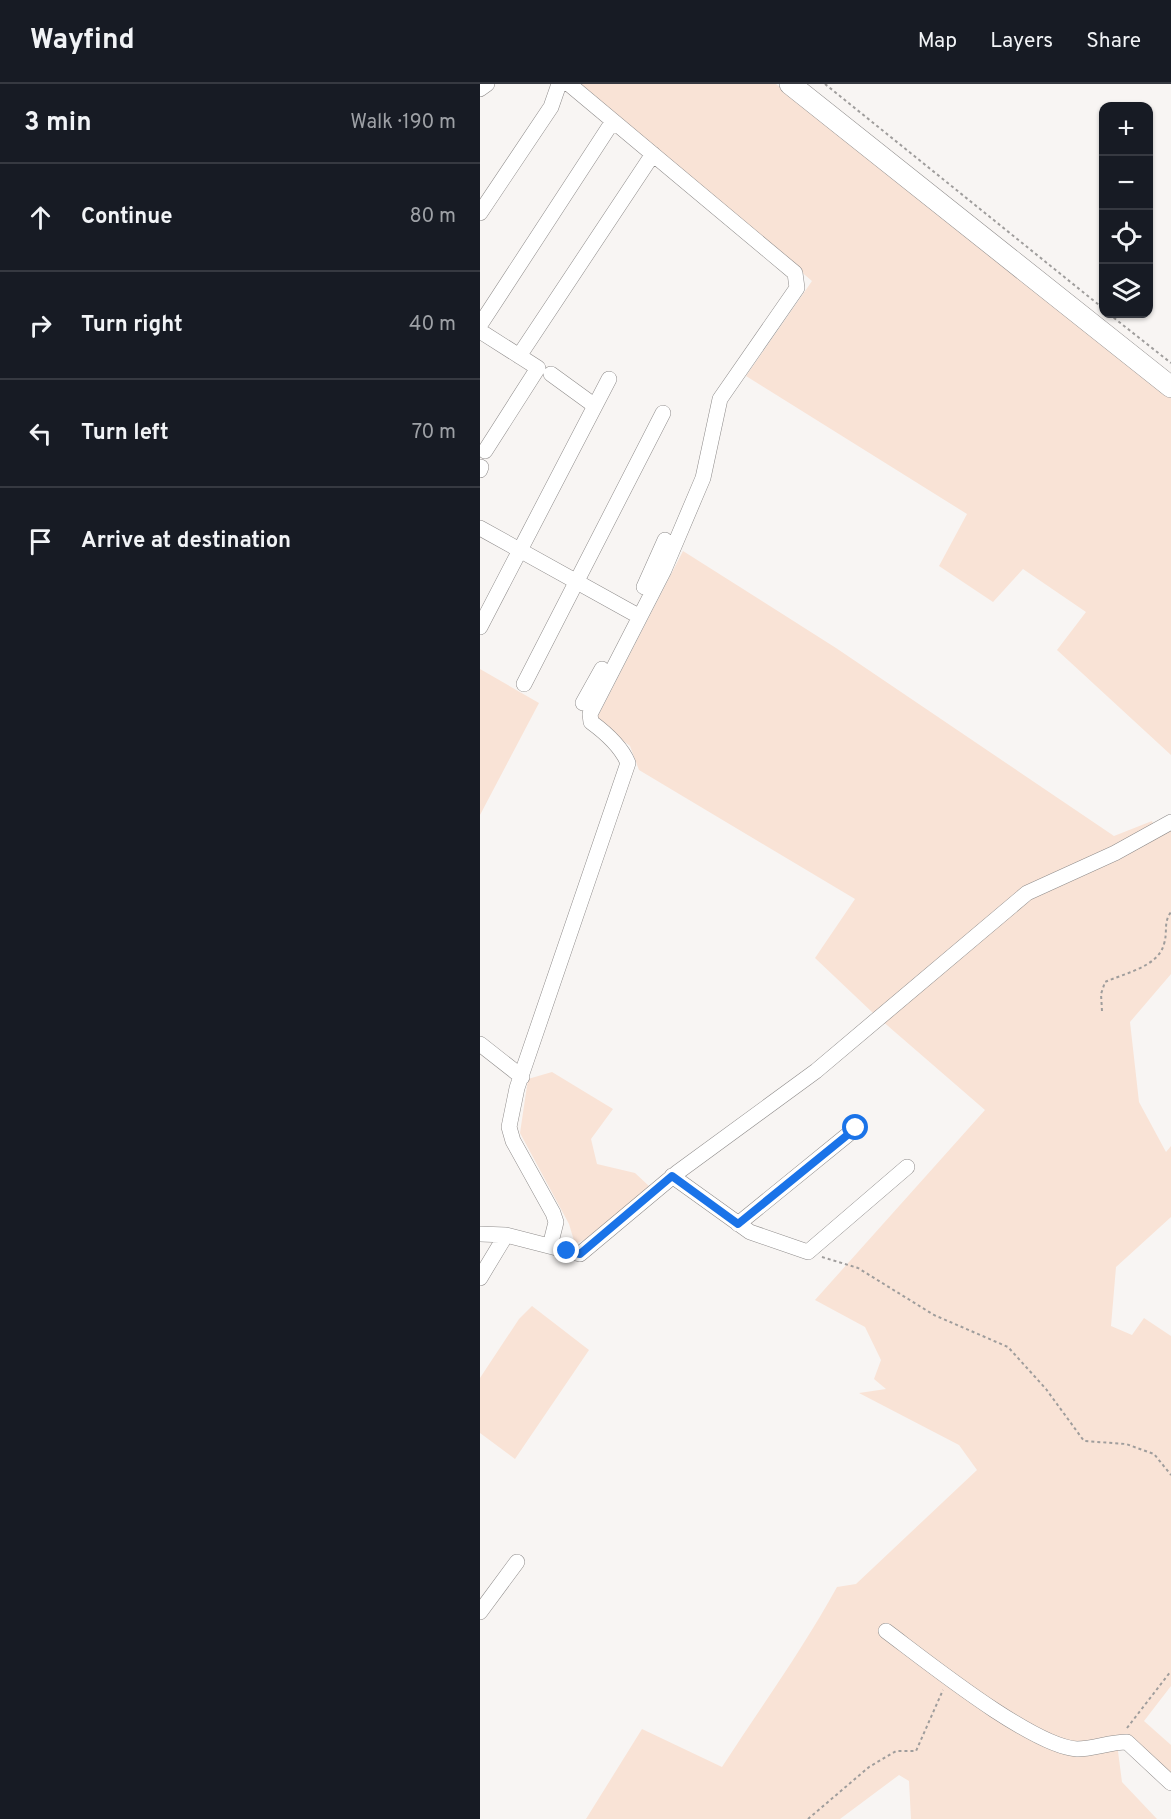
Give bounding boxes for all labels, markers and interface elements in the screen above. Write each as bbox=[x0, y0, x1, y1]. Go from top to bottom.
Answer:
text: Wayfind bbox=[30, 23, 135, 59]
text: Map bbox=[918, 28, 957, 55]
text: Layers bbox=[990, 28, 1053, 55]
text: Share bbox=[1086, 28, 1141, 55]
map controls bbox=[1099, 102, 1153, 318]
button: + bbox=[1099, 102, 1153, 156]
text: 3 min bbox=[24, 107, 92, 140]
text: Walk · 190 m bbox=[350, 110, 456, 136]
button: − bbox=[1099, 156, 1153, 210]
icon: ahead bbox=[24, 201, 57, 234]
text: Continue bbox=[81, 204, 172, 231]
text: 80 m bbox=[410, 204, 456, 230]
button: locate bbox=[1099, 210, 1153, 264]
button: layers bbox=[1099, 264, 1153, 318]
icon: right bbox=[24, 309, 57, 342]
text: Turn right bbox=[81, 312, 183, 339]
text: 40 m bbox=[409, 312, 456, 338]
icon: left bbox=[24, 417, 57, 450]
text: Turn left bbox=[81, 420, 169, 447]
text: 70 m bbox=[412, 420, 456, 446]
icon: arrive bbox=[24, 525, 57, 558]
text: Arrive at destination bbox=[81, 528, 291, 555]
route start bbox=[842, 1114, 868, 1140]
route end bbox=[553, 1237, 579, 1263]

